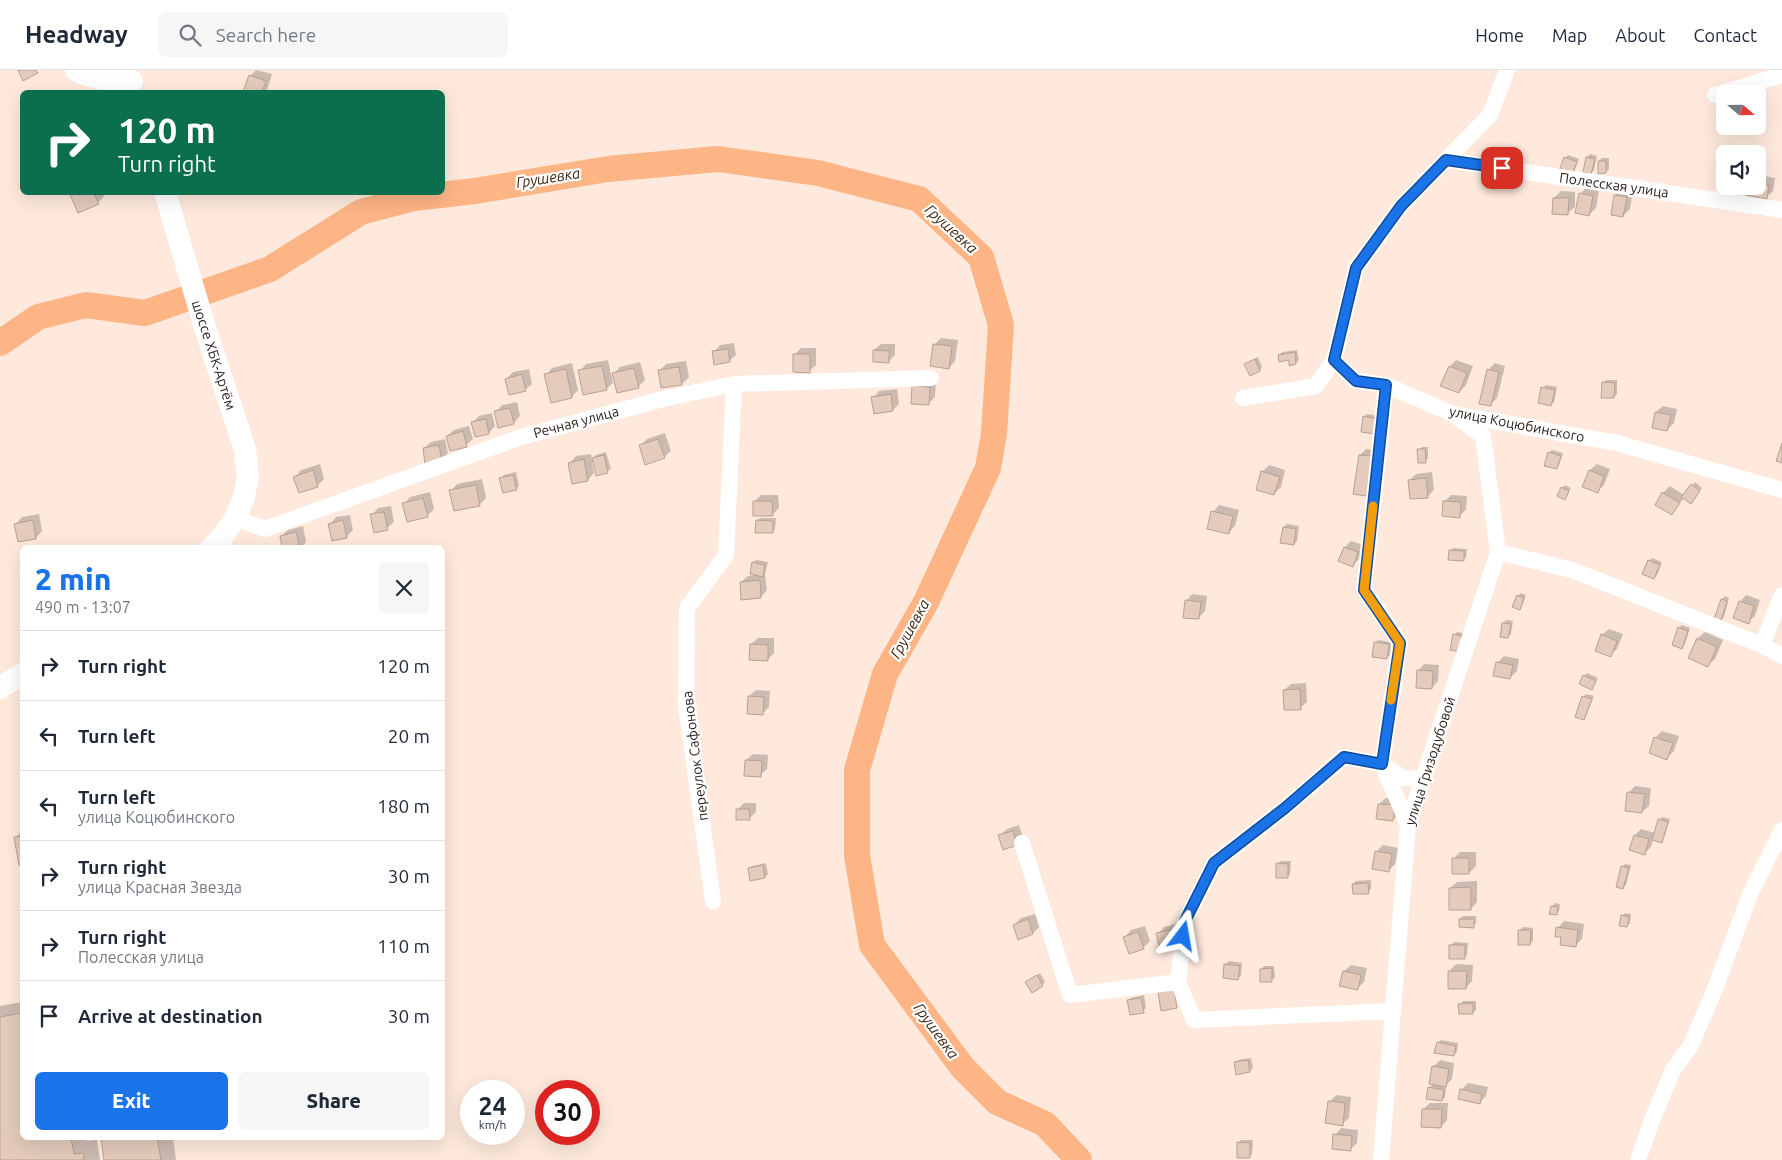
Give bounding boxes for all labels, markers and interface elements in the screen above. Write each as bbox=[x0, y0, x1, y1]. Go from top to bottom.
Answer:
search box bbox=[158, 12, 508, 57]
text: Headway bbox=[25, 21, 128, 48]
icon: search bbox=[176, 21, 204, 49]
text: Search here bbox=[216, 24, 316, 46]
text: Home bbox=[1475, 25, 1524, 45]
text: Map bbox=[1552, 25, 1587, 45]
text: About bbox=[1615, 25, 1665, 45]
text: Contact bbox=[1693, 25, 1757, 45]
north arrow bbox=[1716, 85, 1766, 135]
map controls bbox=[1716, 85, 1766, 195]
icon: right bbox=[35, 110, 100, 175]
text: 120 m bbox=[118, 110, 216, 150]
button: sound bbox=[1716, 145, 1766, 195]
pin bbox=[1481, 147, 1523, 189]
text: Turn right bbox=[118, 151, 216, 176]
icon: arrive bbox=[1488, 154, 1516, 182]
water label: Грушевка bbox=[515, 164, 581, 191]
street label: Полесская улица bbox=[1558, 169, 1670, 201]
water label: Грушевка bbox=[922, 201, 981, 257]
street label: шоссе ХБК-Артём bbox=[189, 298, 239, 412]
street label: Речная улица bbox=[532, 403, 620, 441]
street label: улица Коцюбинского bbox=[1448, 403, 1586, 445]
text: 2 min bbox=[35, 562, 111, 596]
button: close bbox=[378, 562, 430, 614]
water label: Грушевка bbox=[886, 596, 933, 661]
text: 490 m · 13:07 bbox=[35, 598, 131, 616]
icon: right bbox=[35, 652, 63, 680]
text: Turn right bbox=[78, 655, 166, 677]
text: 120 m bbox=[377, 655, 430, 677]
street label: переулок Сафонова bbox=[679, 690, 711, 822]
street label: улица Гризодубовой bbox=[1402, 695, 1458, 827]
icon: left bbox=[35, 722, 63, 750]
text: Turn left bbox=[78, 725, 156, 747]
text: 20 m bbox=[388, 725, 430, 747]
text: Turn left bbox=[78, 786, 156, 808]
icon: left bbox=[35, 792, 63, 820]
text: 180 m bbox=[377, 795, 430, 817]
text: улица Коцюбинского bbox=[78, 808, 235, 826]
text: Turn right bbox=[78, 856, 166, 878]
icon: right bbox=[35, 862, 63, 890]
text: 30 m bbox=[388, 865, 430, 887]
text: улица Красная Звезда bbox=[78, 878, 242, 896]
position arrow bbox=[1156, 909, 1208, 961]
text: Turn right bbox=[78, 926, 166, 948]
icon: right bbox=[35, 932, 63, 960]
text: 110 m bbox=[377, 935, 430, 957]
text: Полесская улица bbox=[78, 948, 204, 966]
water label: Грушевка bbox=[911, 1000, 962, 1062]
icon: arrive bbox=[35, 1002, 63, 1030]
text: Arrive at destination bbox=[78, 1005, 263, 1027]
text: 30 m bbox=[388, 1005, 430, 1027]
button: Exit bbox=[35, 1072, 228, 1130]
button: Share bbox=[238, 1072, 430, 1130]
speed limit sign: 30 bbox=[535, 1080, 600, 1145]
text: 24 bbox=[478, 1092, 507, 1120]
text: km/h bbox=[479, 1118, 506, 1131]

